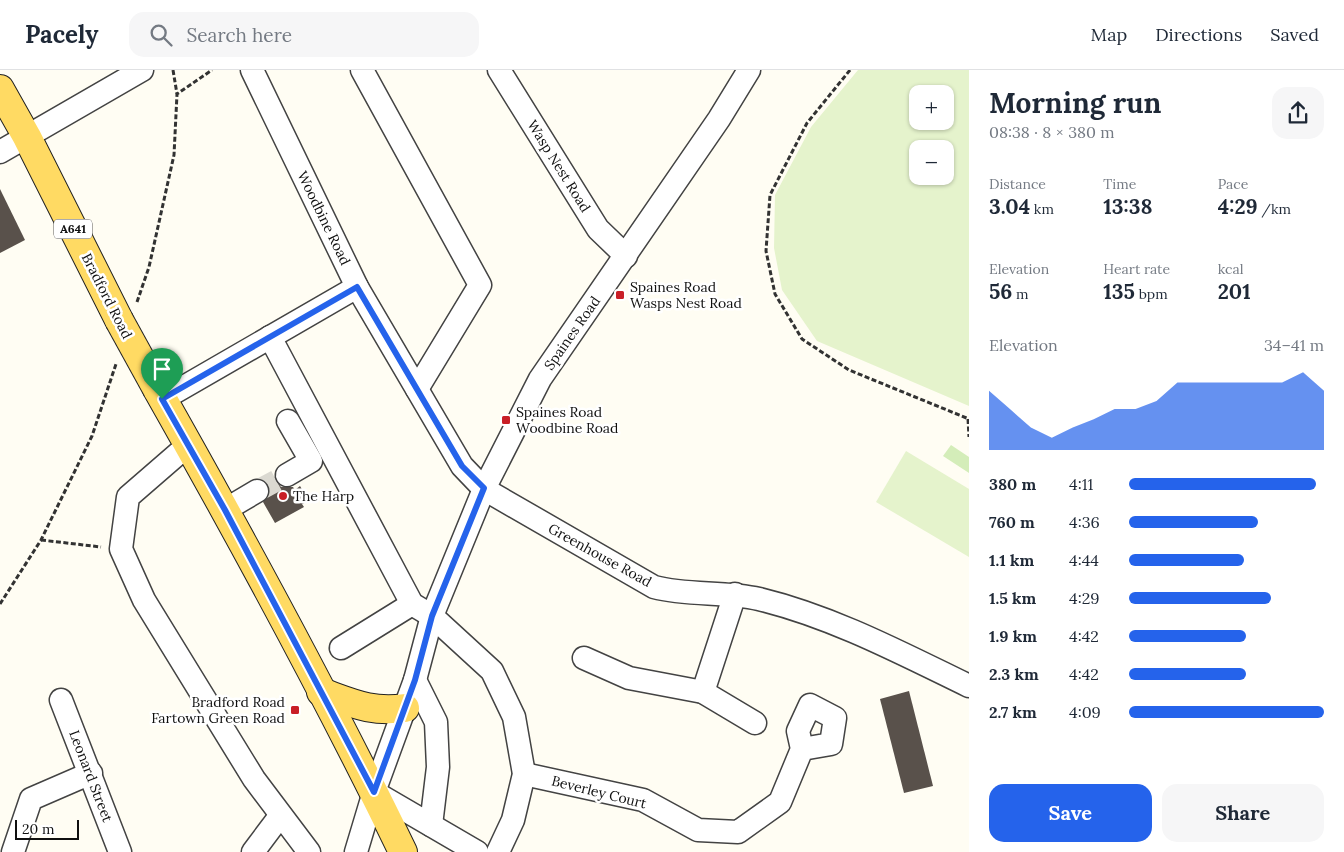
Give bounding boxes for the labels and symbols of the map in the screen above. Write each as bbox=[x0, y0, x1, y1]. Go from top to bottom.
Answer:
street label: Wasp Nest Road bbox=[523, 117, 595, 215]
street label: Woodbine Road bbox=[293, 168, 355, 268]
road number: A641 bbox=[54, 220, 92, 238]
street label: Bradford Road bbox=[78, 250, 136, 342]
place label: Spaines Road Wasps Nest Road bbox=[630, 278, 742, 312]
marker: Spaines Road Wasps Nest Road bbox=[614, 289, 626, 301]
street label: Spaines Road bbox=[540, 293, 604, 373]
pin bbox=[141, 348, 183, 399]
place label: Spaines Road Woodbine Road bbox=[516, 403, 618, 437]
marker: Spaines Road Woodbine Road bbox=[500, 414, 512, 426]
place label: The Harp bbox=[293, 487, 354, 505]
marker: The Harp bbox=[277, 490, 289, 502]
street label: Greenhouse Road bbox=[545, 519, 655, 591]
place label: Bradford Road Fartown Green Road bbox=[151, 693, 285, 727]
marker: Bradford Road Fartown Green Road bbox=[289, 704, 301, 716]
street label: Leonard Street bbox=[65, 727, 117, 825]
street label: Beverley Court bbox=[550, 772, 649, 813]
scale bar bbox=[15, 817, 79, 840]

